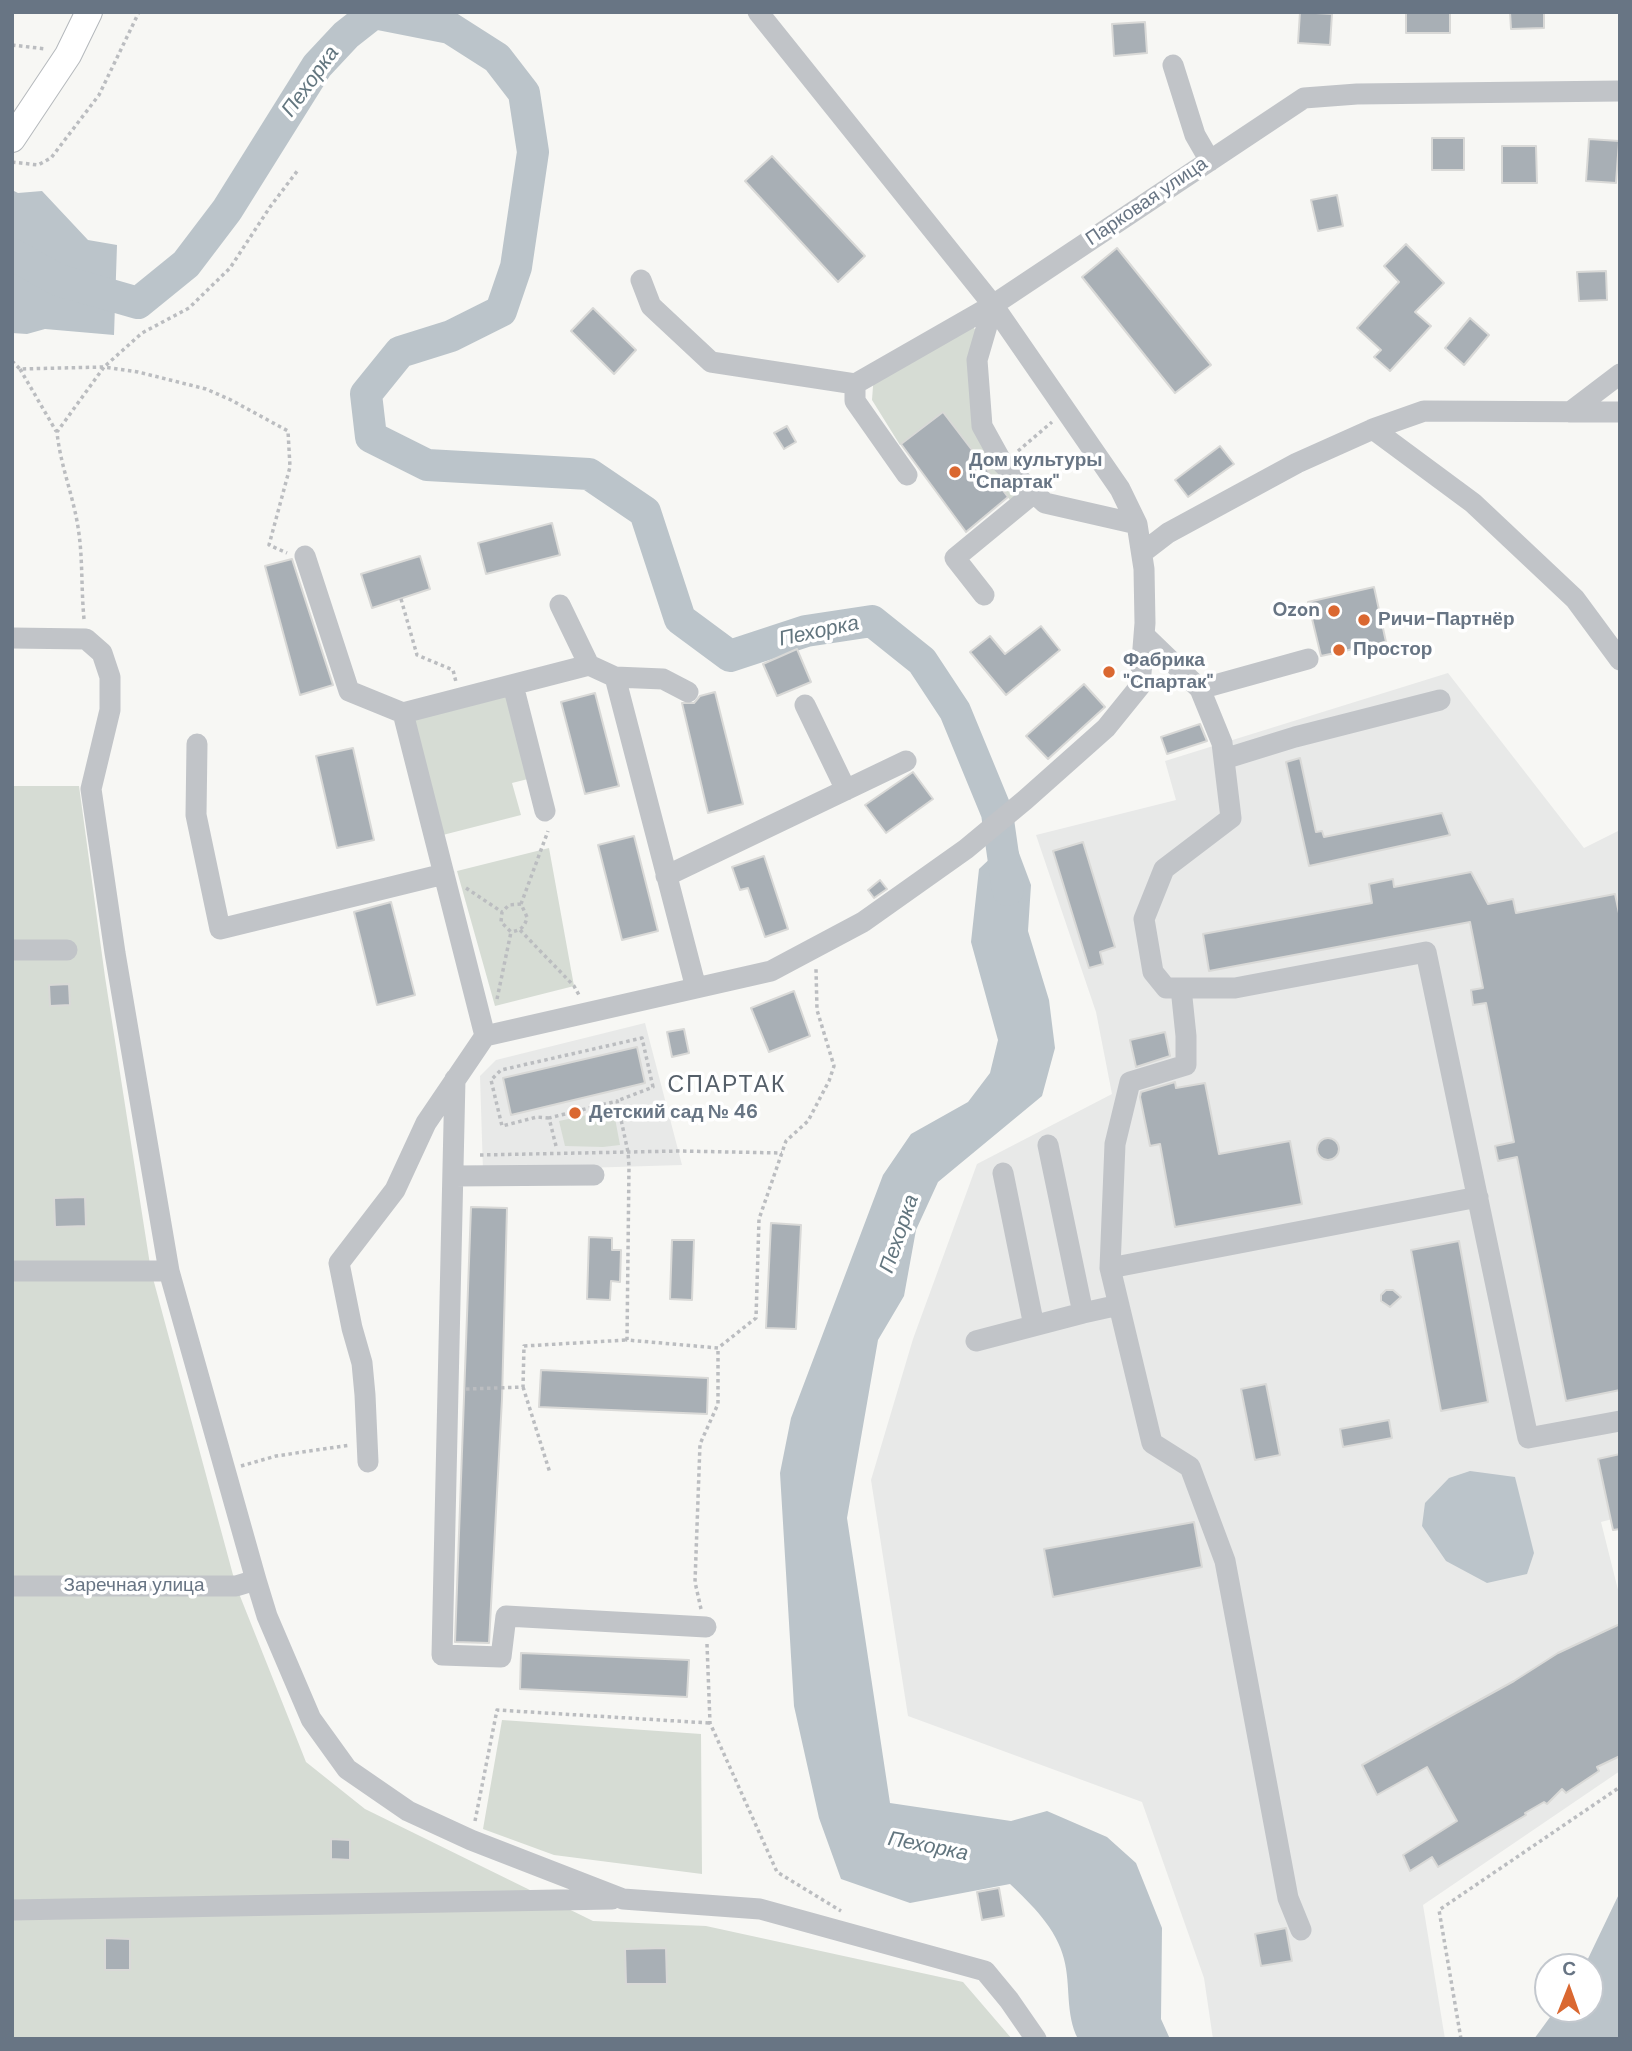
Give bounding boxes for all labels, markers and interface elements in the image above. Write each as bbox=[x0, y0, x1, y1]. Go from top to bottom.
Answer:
water label: Пехорка bbox=[277, 42, 345, 122]
street label: Парковая улица bbox=[1082, 153, 1212, 251]
place label: Дом культуры "Спартак" bbox=[969, 450, 1102, 494]
marker: Дом культуры "Спартак" bbox=[947, 464, 963, 480]
place label: Ozon bbox=[1272, 600, 1320, 622]
marker: Ozon bbox=[1326, 603, 1342, 619]
place label: Ричи-Партнёр bbox=[1378, 609, 1515, 631]
water label: Пехорка bbox=[777, 611, 861, 653]
marker: Ричи-Партнёр bbox=[1356, 612, 1372, 628]
place label: Простор bbox=[1353, 639, 1432, 661]
marker: Простор bbox=[1331, 642, 1347, 658]
place label: Фабрика "Спартак" bbox=[1123, 650, 1213, 694]
marker: Фабрика "Спартак" bbox=[1101, 664, 1117, 680]
district label: СПАРТАК bbox=[668, 1072, 786, 1100]
place label: Детский сад № 46 bbox=[589, 1102, 758, 1124]
marker: Детский сад № 46 bbox=[567, 1105, 583, 1121]
water label: Пехорка bbox=[875, 1192, 925, 1276]
street label: Заречная улица bbox=[63, 1575, 205, 1597]
water label: Пехорка bbox=[886, 1827, 970, 1867]
north arrow bbox=[1534, 1953, 1604, 2023]
text: С bbox=[1562, 1956, 1576, 1981]

